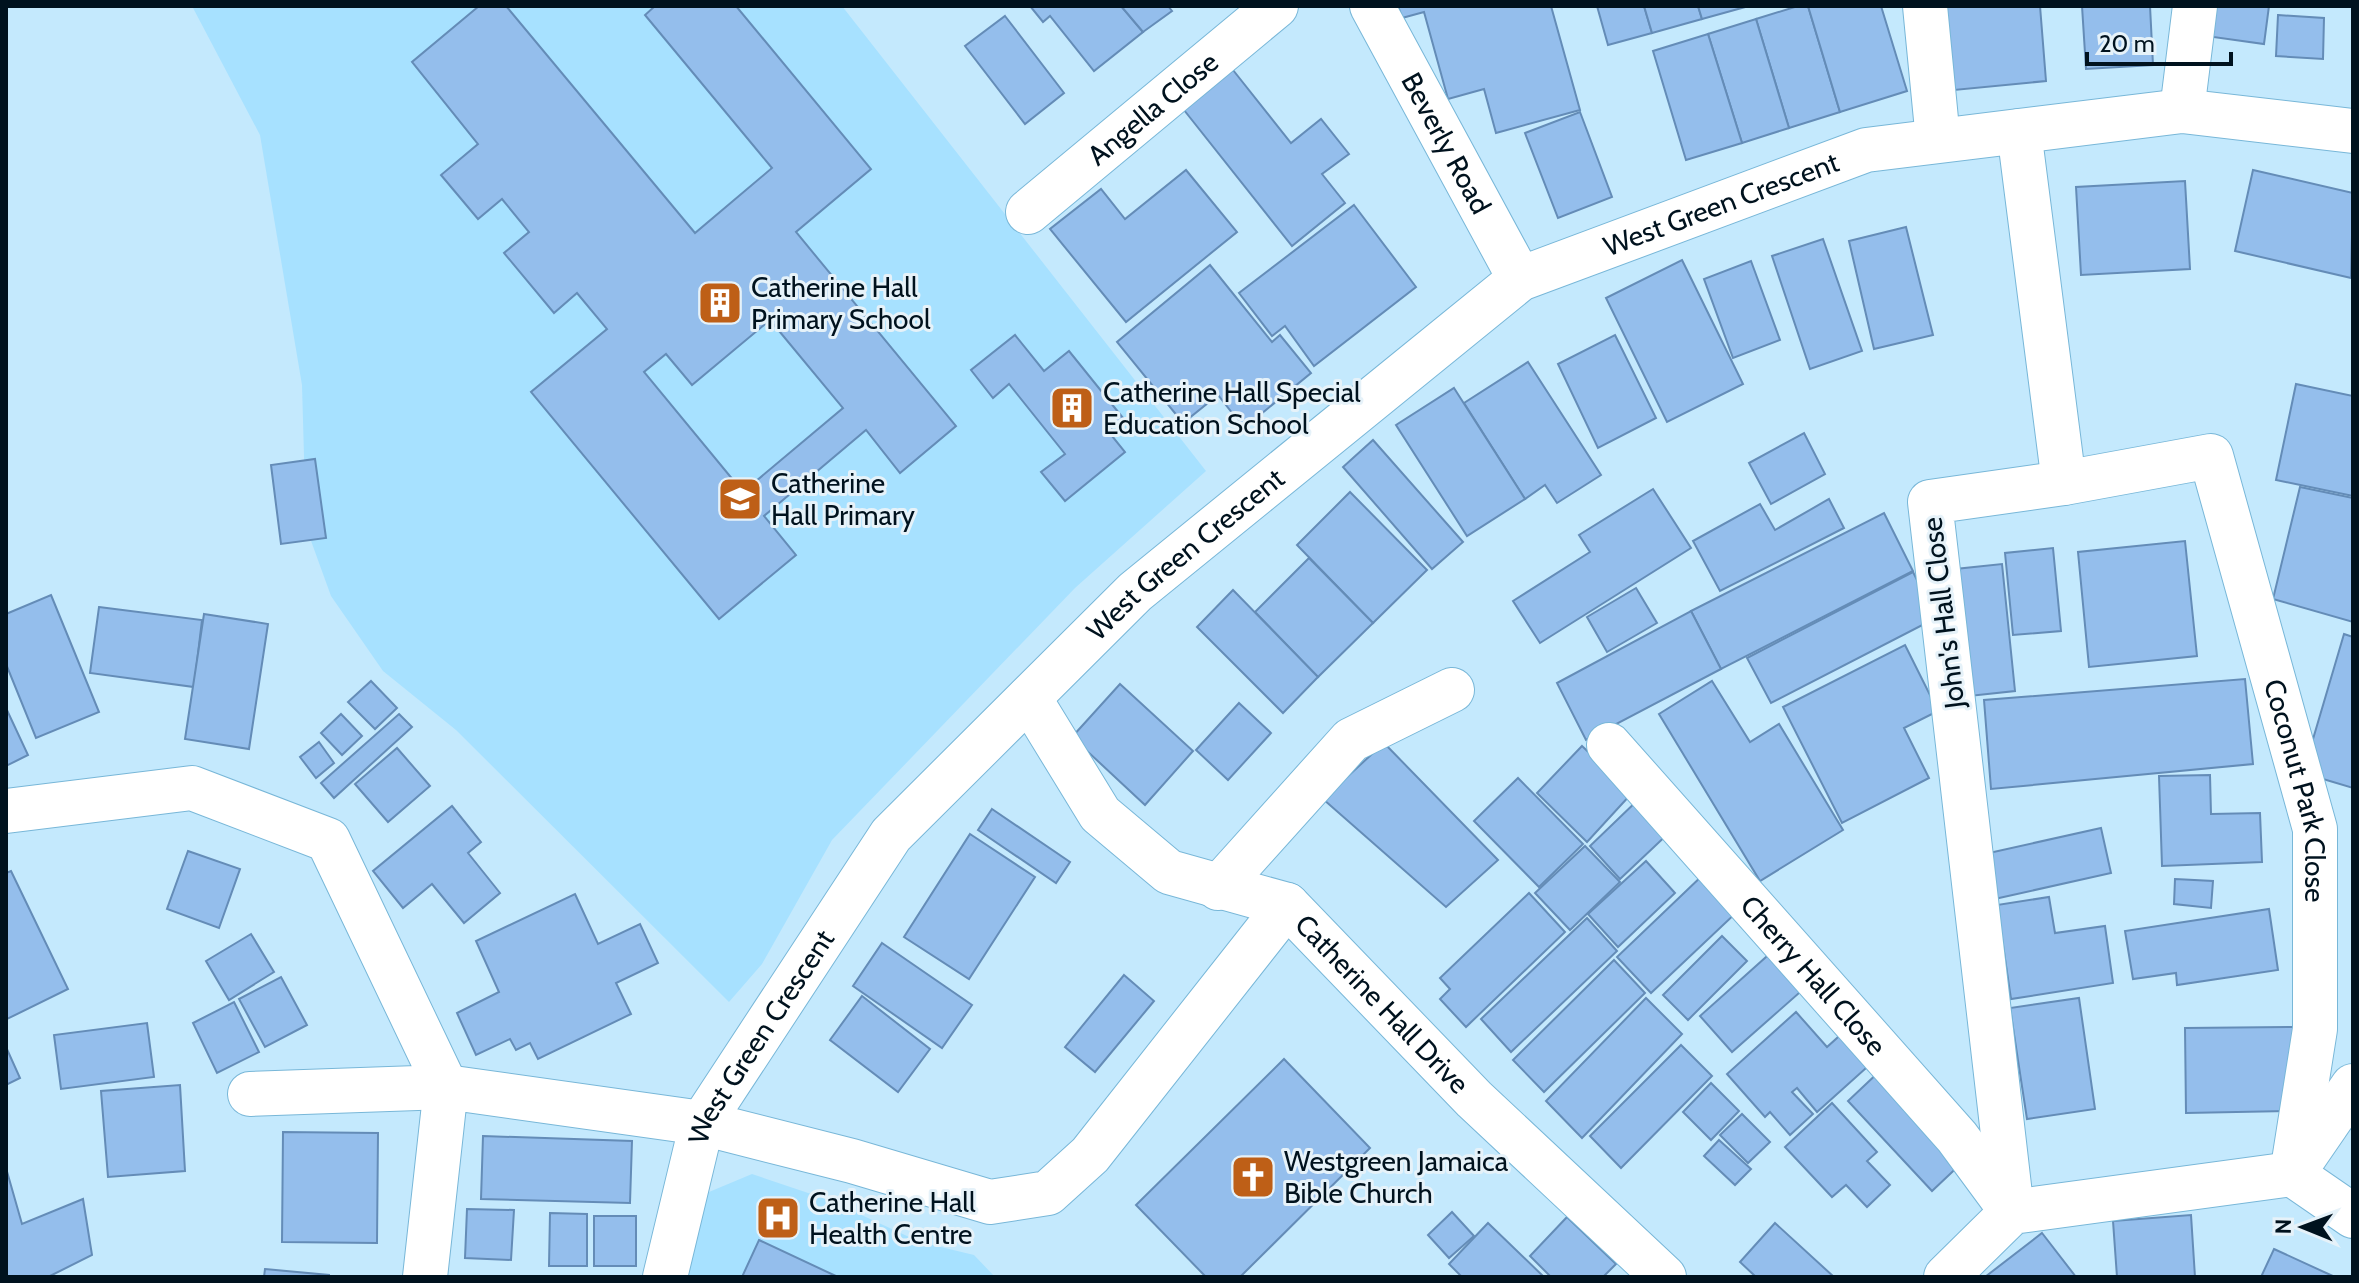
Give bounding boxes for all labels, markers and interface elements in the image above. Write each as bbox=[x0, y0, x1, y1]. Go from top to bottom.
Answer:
scale bar bbox=[2087, 16, 2231, 66]
text: 20 m bbox=[2099, 29, 2155, 58]
street label: Angella Close bbox=[1081, 45, 1225, 172]
street label: Beverly Road bbox=[1394, 67, 1498, 220]
street label: West Green Crescent bbox=[1599, 145, 1843, 263]
place label: Catherine Hall Primary School bbox=[751, 270, 931, 336]
building icon: Catherine Hall Primary School bbox=[696, 279, 744, 327]
place label: Catherine Hall Special Education School bbox=[1103, 375, 1361, 441]
building icon: Catherine Hall Special Education School bbox=[1048, 384, 1096, 432]
street label: West Green Crescent bbox=[1080, 461, 1291, 647]
place label: Catherine Hall Primary bbox=[771, 466, 915, 532]
school or university icon: Catherine Hall Primary bbox=[716, 475, 764, 523]
street label: John's Hall Close bbox=[1914, 515, 1972, 712]
street label: Coconut Park Close bbox=[2257, 675, 2332, 902]
street label: Cherry Hall Close bbox=[1734, 888, 1893, 1062]
street label: Catherine Hall Drive bbox=[1288, 907, 1476, 1101]
street label: West Green Crescent bbox=[681, 923, 841, 1147]
place label: Westgreen Jamaica Bible Church bbox=[1284, 1144, 1509, 1210]
church icon: Westgreen Jamaica Bible Church bbox=[1229, 1153, 1277, 1201]
place label: Catherine Hall Health Centre bbox=[809, 1185, 976, 1251]
north arrow bbox=[2263, 1187, 2343, 1267]
hospital icon: Catherine Hall Health Centre bbox=[754, 1194, 802, 1242]
text: N bbox=[2270, 1219, 2297, 1235]

